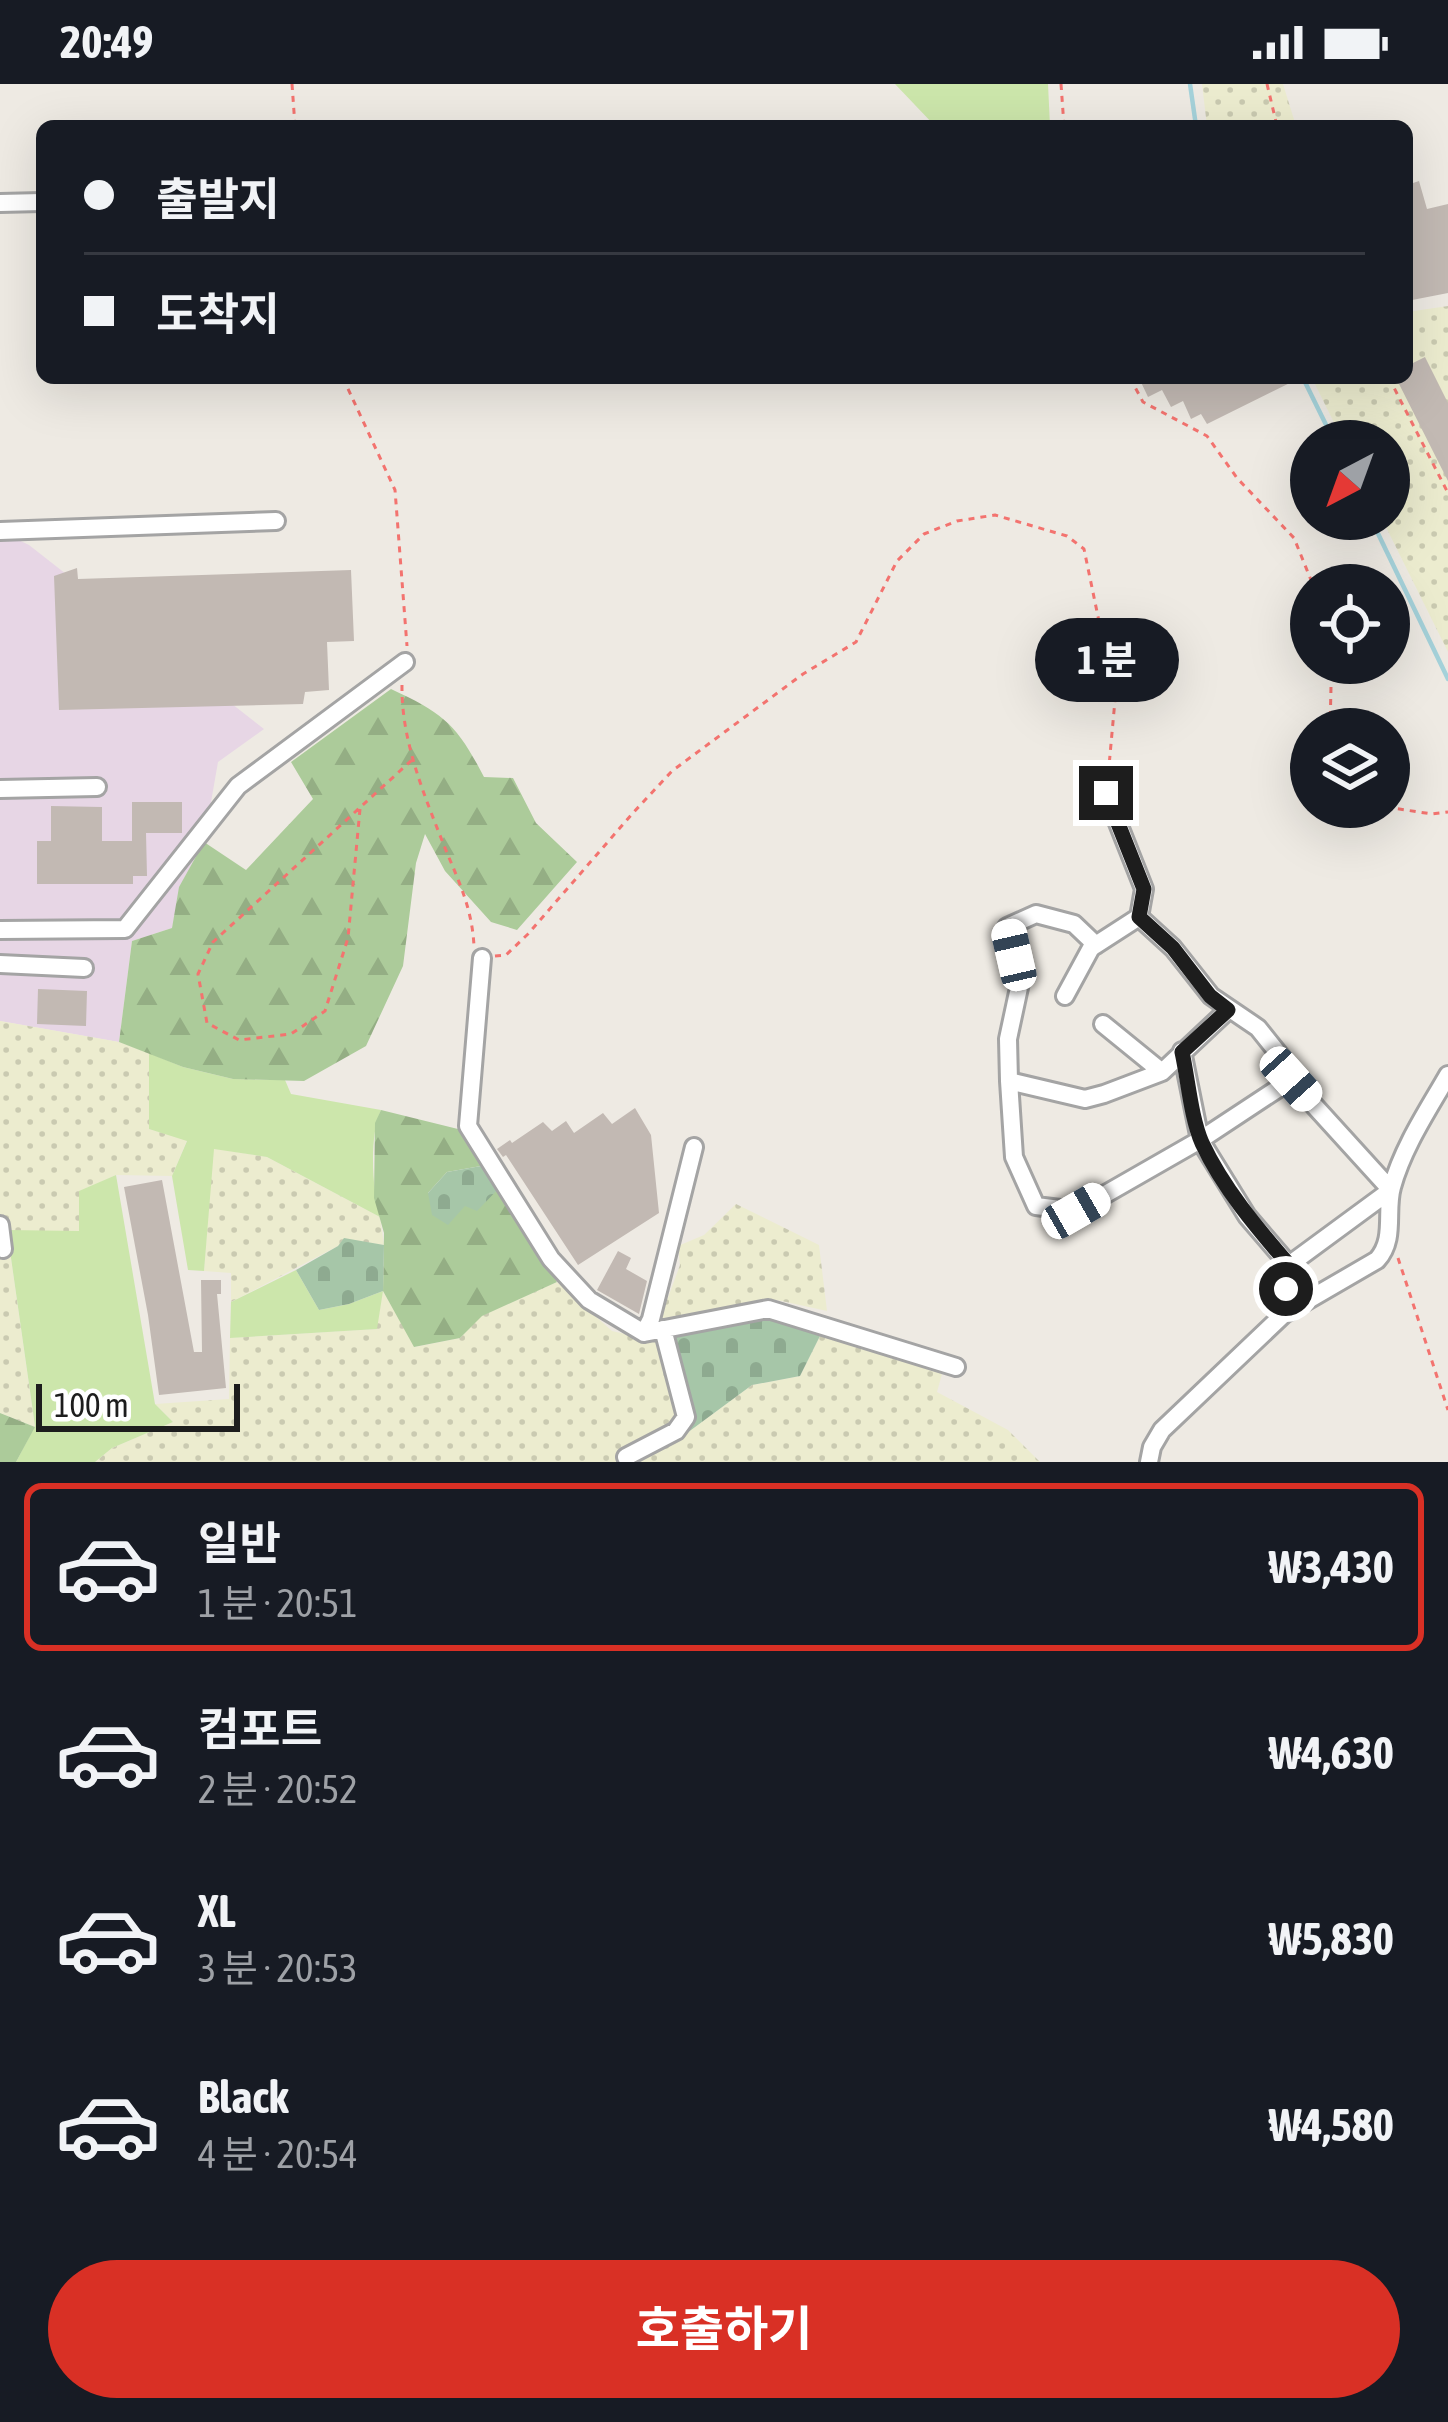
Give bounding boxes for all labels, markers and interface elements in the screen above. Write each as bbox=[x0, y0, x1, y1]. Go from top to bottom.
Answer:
text: 20:49 bbox=[60, 16, 154, 68]
text: 출발지 bbox=[156, 173, 280, 225]
text: 도착지 bbox=[156, 288, 280, 340]
north arrow bbox=[1290, 420, 1410, 540]
map controls bbox=[1290, 420, 1410, 828]
button: locate bbox=[1290, 564, 1410, 684]
callout: 1 분 bbox=[1034, 619, 1178, 703]
text: 1 분 bbox=[1077, 638, 1137, 682]
button: layers bbox=[1290, 708, 1410, 828]
route end bbox=[1079, 766, 1133, 820]
car bbox=[988, 916, 1040, 994]
car bbox=[1254, 1040, 1328, 1118]
car bbox=[1036, 1177, 1116, 1245]
route start bbox=[1259, 1262, 1313, 1316]
scale bar bbox=[36, 1378, 240, 1431]
text: 100 m bbox=[54, 1386, 129, 1424]
icon: car bbox=[54, 1513, 162, 1621]
text: 일반 bbox=[198, 1517, 281, 1569]
text: ₩3,430 bbox=[1269, 1541, 1394, 1593]
text: 1 분 · 20:51 bbox=[198, 1581, 358, 1625]
icon: car bbox=[54, 1699, 162, 1807]
text: 컴포트 bbox=[198, 1703, 322, 1755]
text: ₩4,630 bbox=[1269, 1727, 1394, 1779]
text: 2 분 · 20:52 bbox=[198, 1767, 358, 1811]
icon: car bbox=[54, 1885, 162, 1993]
text: XL bbox=[198, 1885, 236, 1937]
text: ₩5,830 bbox=[1269, 1913, 1394, 1965]
text: 3 분 · 20:53 bbox=[198, 1946, 358, 1990]
icon: car bbox=[54, 2071, 162, 2179]
text: Black bbox=[198, 2071, 289, 2123]
text: ₩4,580 bbox=[1269, 2099, 1394, 2151]
text: 4 분 · 20:54 bbox=[198, 2132, 358, 2176]
button: 호출하기 bbox=[48, 2260, 1400, 2398]

